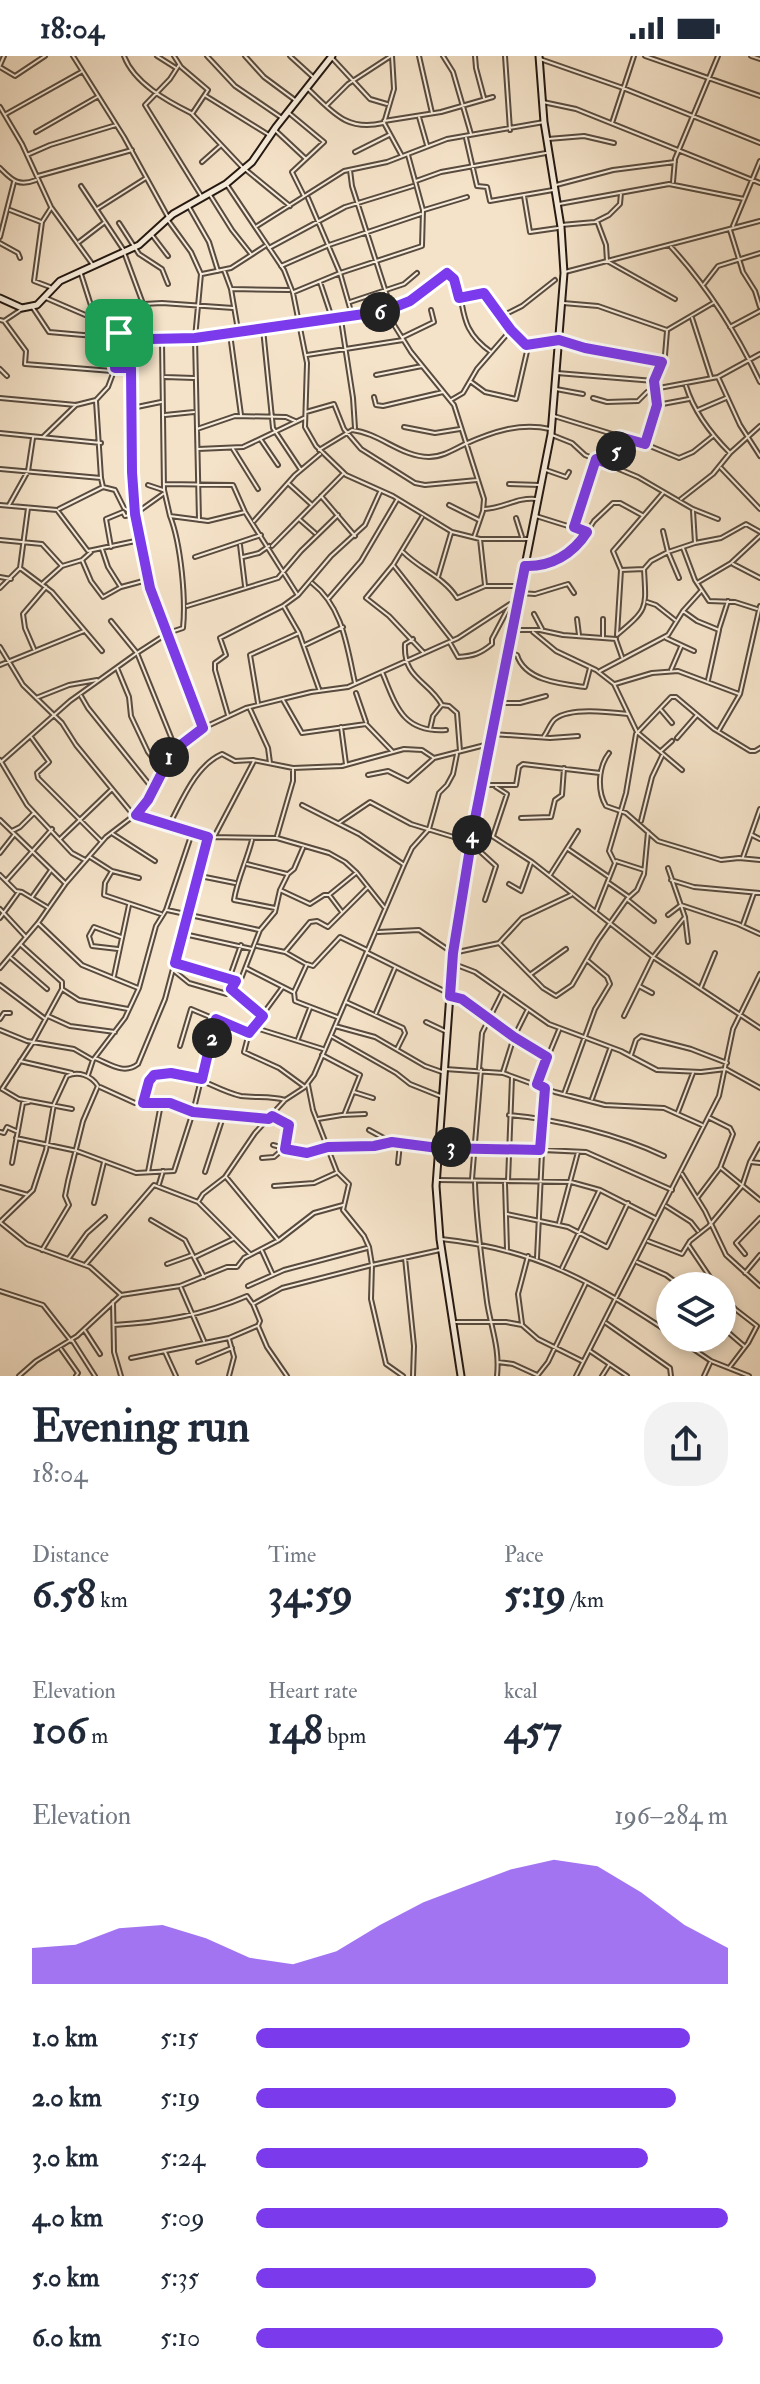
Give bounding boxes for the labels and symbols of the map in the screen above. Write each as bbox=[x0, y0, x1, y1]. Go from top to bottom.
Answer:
pin: 6 bbox=[360, 292, 400, 332]
pin bbox=[85, 299, 153, 367]
pin: 5 bbox=[596, 431, 636, 471]
pin: 1 bbox=[149, 737, 189, 777]
pin: 4 bbox=[452, 815, 492, 855]
pin: 2 bbox=[192, 1018, 232, 1058]
pin: 3 bbox=[431, 1127, 471, 1167]

